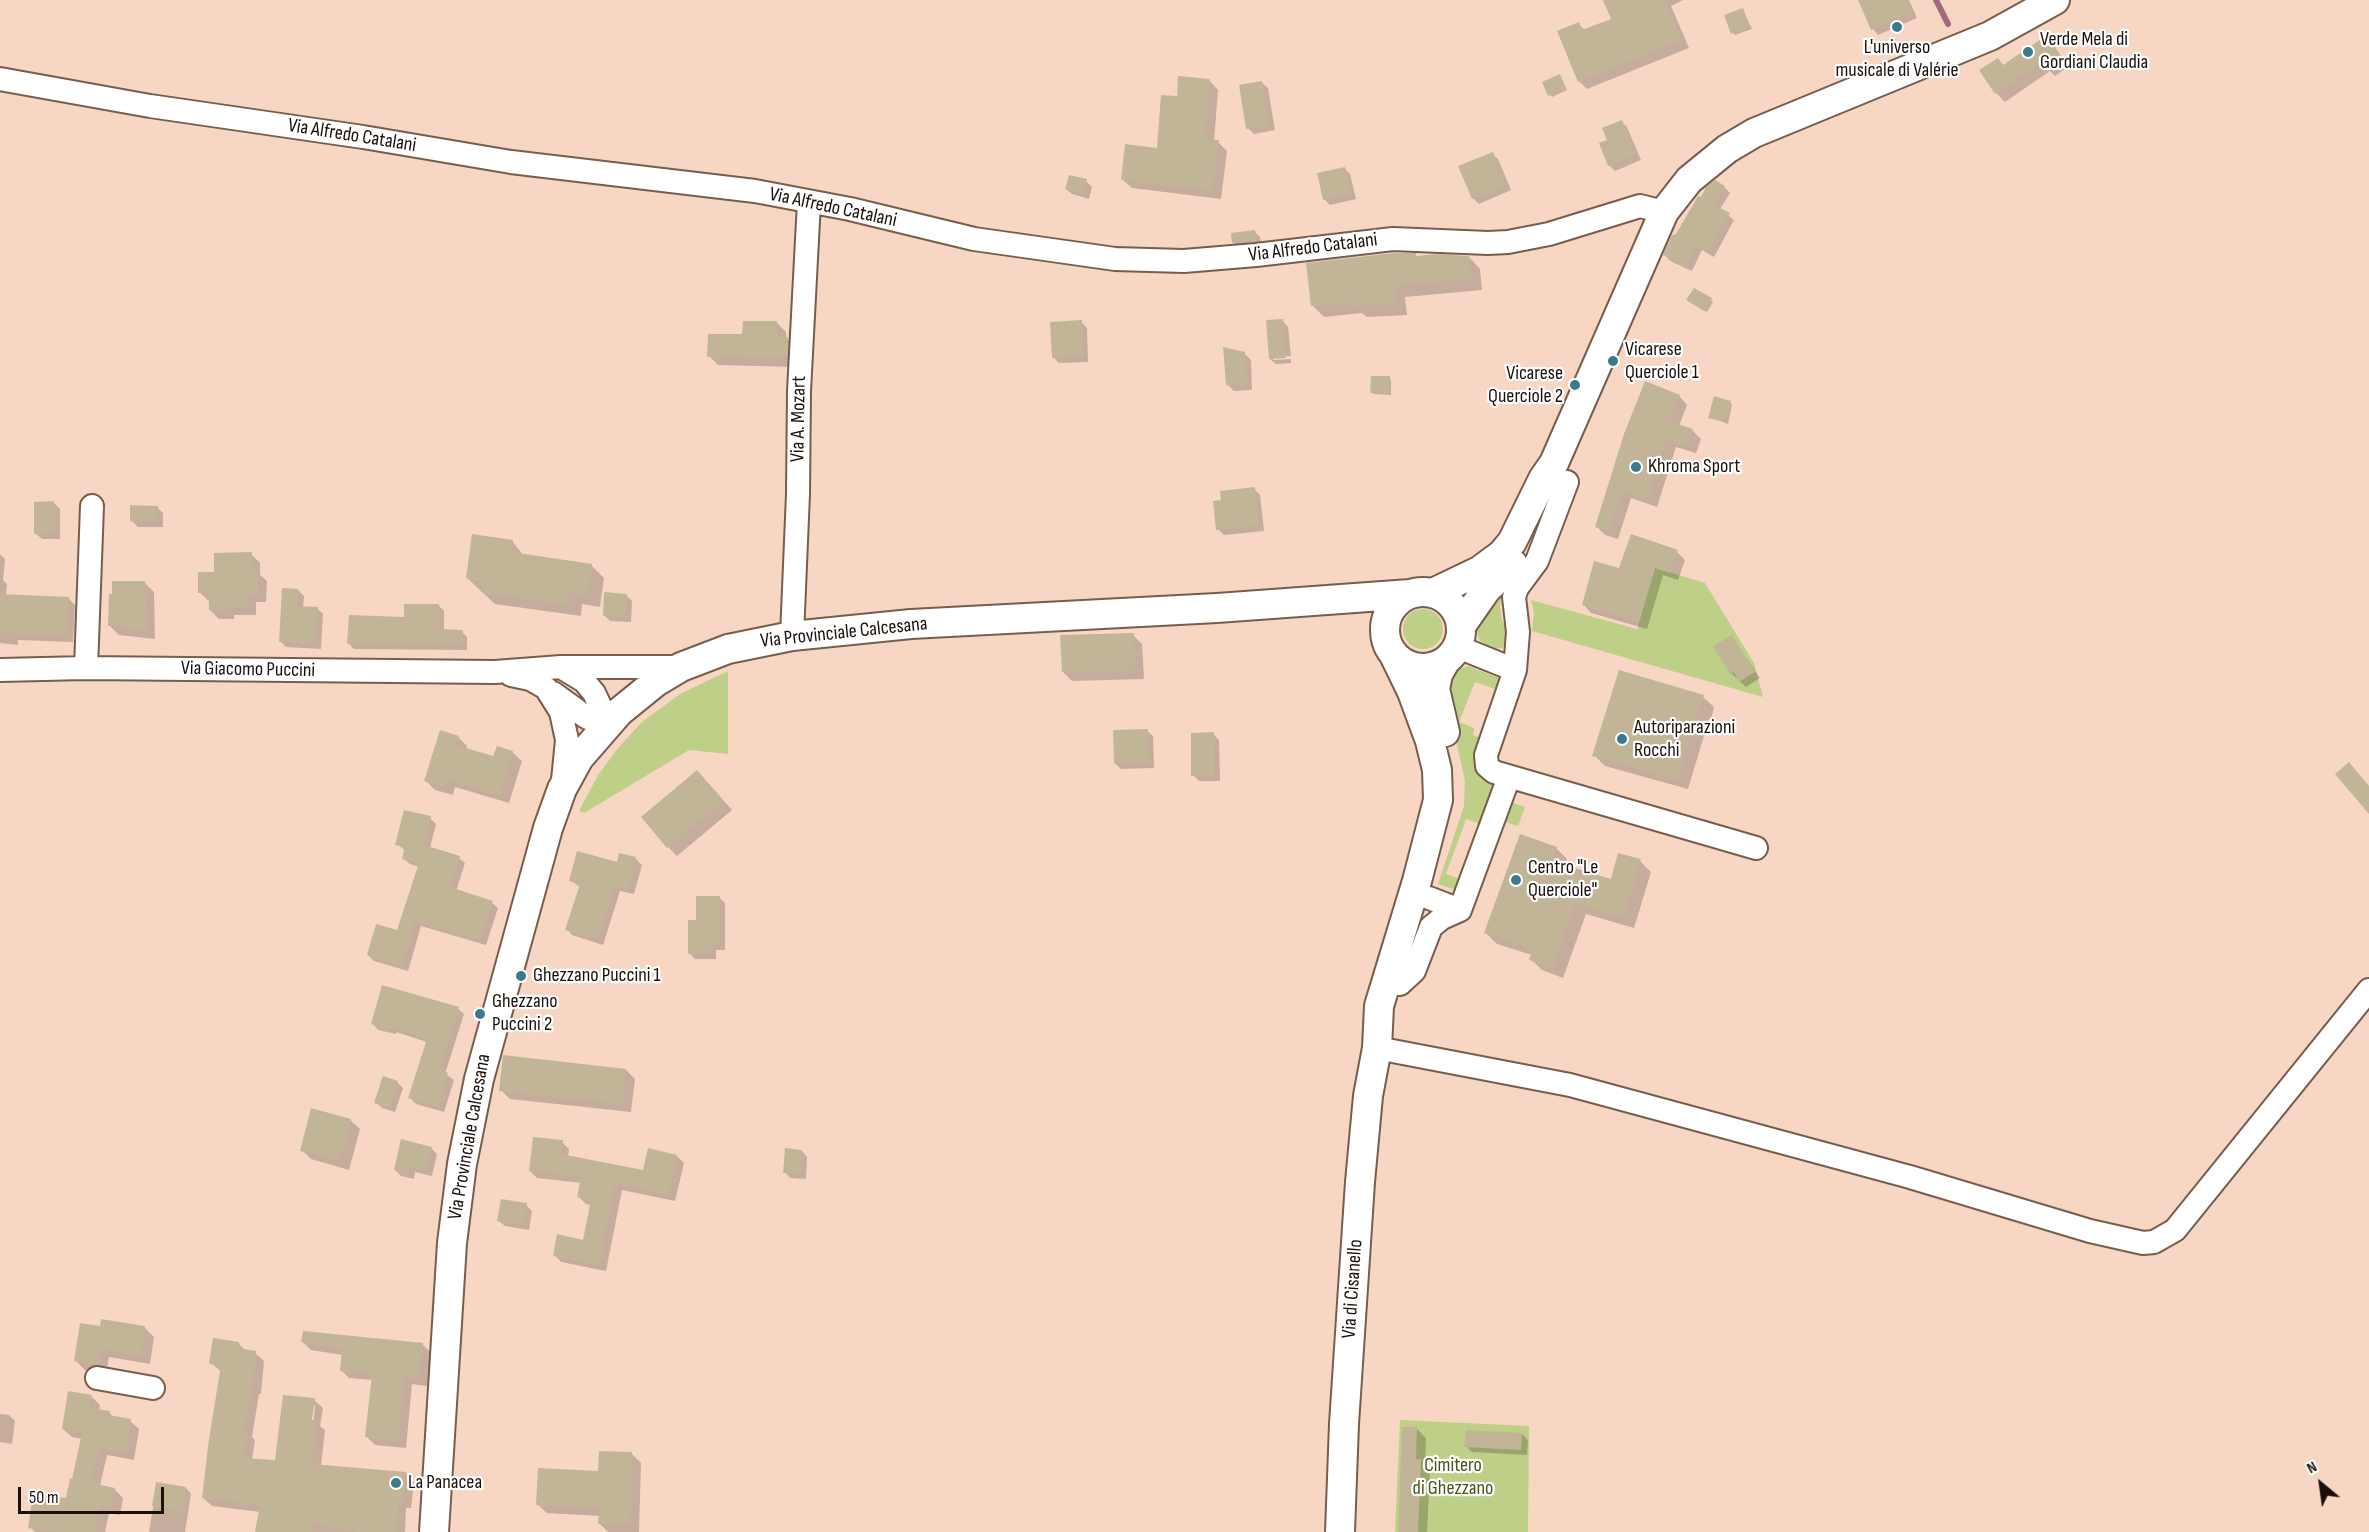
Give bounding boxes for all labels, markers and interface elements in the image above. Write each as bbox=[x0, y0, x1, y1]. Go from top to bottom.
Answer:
marker: L'universo musicale di Valérie bbox=[1890, 20, 1904, 34]
place label: Verde Mela di Gordiani Claudia bbox=[2040, 28, 2148, 75]
place label: L'universo musicale di Valérie bbox=[1835, 36, 1959, 83]
marker: Verde Mela di Gordiani Claudia bbox=[2021, 45, 2035, 59]
street label: Via Alfredo Catalani bbox=[286, 114, 418, 158]
street label: Via Alfredo Catalani bbox=[767, 183, 899, 233]
street label: Via Alfredo Catalani bbox=[1247, 228, 1379, 268]
place label: Vicarese Querciole 1 bbox=[1625, 338, 1699, 385]
marker: Vicarese Querciole 1 bbox=[1606, 354, 1620, 368]
place label: Vicarese Querciole 2 bbox=[1488, 362, 1563, 409]
street label: Via A. Mozart bbox=[786, 376, 812, 462]
marker: Vicarese Querciole 2 bbox=[1568, 378, 1582, 392]
place label: Khroma Sport bbox=[1648, 455, 1740, 479]
marker: Khroma Sport bbox=[1629, 460, 1643, 474]
street label: Via Provinciale Calcesana bbox=[759, 612, 929, 654]
street label: Via Giacomo Puccini bbox=[181, 657, 315, 683]
place label: Autoriparazioni Rocchi bbox=[1634, 716, 1735, 763]
marker: Autoriparazioni Rocchi bbox=[1615, 732, 1629, 746]
place label: Centro "Le Querciole" bbox=[1528, 856, 1598, 903]
marker: Centro "Le Querciole" bbox=[1509, 873, 1523, 887]
place label: Ghezzano Puccini 1 bbox=[533, 964, 661, 988]
marker: Ghezzano Puccini 1 bbox=[514, 969, 528, 983]
place label: Ghezzano Puccini 2 bbox=[492, 990, 558, 1037]
marker: Ghezzano Puccini 2 bbox=[473, 1007, 487, 1021]
street label: Via Provinciale Calcesana bbox=[444, 1052, 496, 1222]
street label: Via di Cisanello bbox=[1338, 1239, 1368, 1339]
park label: Cimitero di Ghezzano bbox=[1413, 1454, 1493, 1501]
north arrow bbox=[2291, 1454, 2351, 1514]
text: N bbox=[2304, 1457, 2320, 1478]
place label: La Panacea bbox=[408, 1471, 482, 1495]
scale bar bbox=[21, 1475, 166, 1513]
marker: La Panacea bbox=[389, 1476, 403, 1490]
text: 50 m bbox=[29, 1487, 59, 1508]

